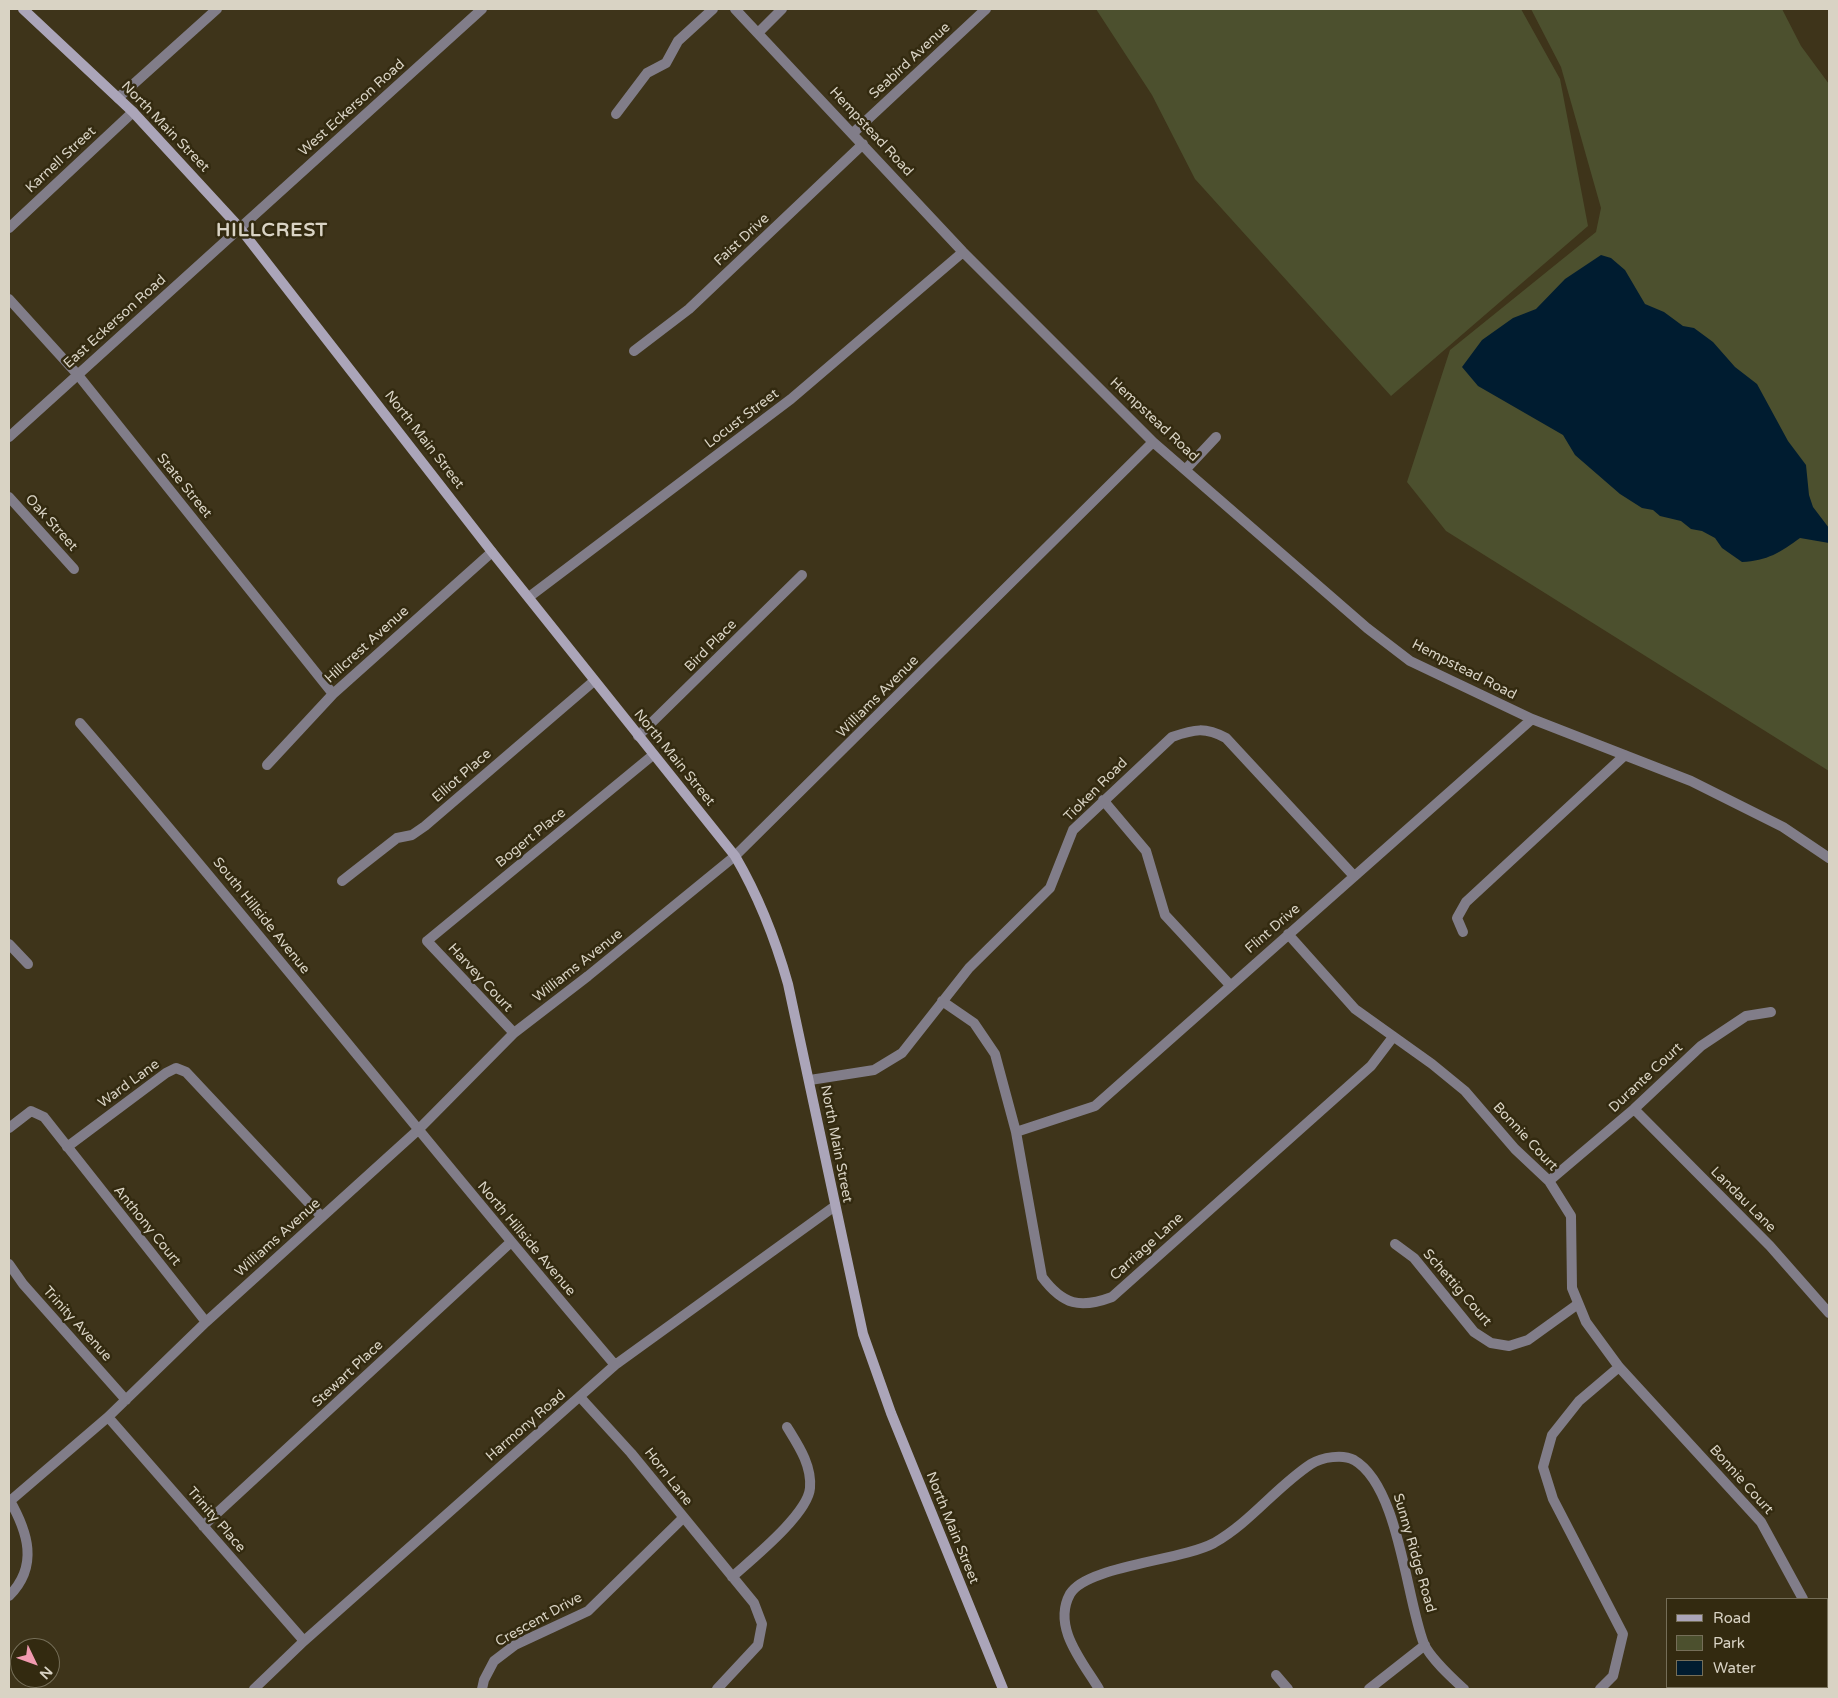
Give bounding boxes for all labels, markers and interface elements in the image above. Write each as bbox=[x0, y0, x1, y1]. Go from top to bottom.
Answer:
street label: Seabird Avenue bbox=[866, 19, 954, 103]
street label: West Eckerson Road bbox=[296, 56, 408, 160]
street label: North Main Street bbox=[117, 78, 213, 176]
street label: Hempstead Road bbox=[826, 84, 916, 180]
street label: Karnell Street bbox=[22, 123, 100, 197]
street label: Faist Drive bbox=[711, 210, 773, 270]
district label: HILLCREST bbox=[215, 220, 329, 242]
street label: East Eckerson Road bbox=[60, 272, 170, 372]
street label: Hempstead Road bbox=[1106, 375, 1202, 465]
street label: Locust Street bbox=[702, 386, 782, 452]
street label: North Main Street bbox=[381, 388, 467, 492]
street label: State Street bbox=[153, 450, 215, 522]
street label: Oak Street bbox=[21, 491, 81, 555]
street label: Hillcrest Avenue bbox=[322, 603, 412, 687]
street label: Bird Place bbox=[681, 616, 741, 676]
street label: Hempstead Road bbox=[1409, 636, 1519, 704]
street label: Williams Avenue bbox=[833, 652, 923, 742]
street label: North Main Street bbox=[630, 706, 718, 810]
street label: Elliot Place bbox=[429, 746, 495, 806]
street label: Tioken Road bbox=[1061, 755, 1131, 825]
street label: Bogert Place bbox=[493, 805, 569, 871]
street label: South Hillside Avenue bbox=[209, 854, 313, 978]
street label: Flint Drive bbox=[1242, 901, 1304, 957]
street label: Williams Avenue bbox=[530, 926, 626, 1006]
street label: Harvey Court bbox=[444, 940, 516, 1016]
street label: Durante Court bbox=[1606, 1040, 1686, 1116]
street label: Ward Lane bbox=[95, 1056, 163, 1112]
street label: North Main Street bbox=[816, 1084, 856, 1204]
street label: Bonnie Court bbox=[1489, 1099, 1561, 1175]
street label: Landau Lane bbox=[1707, 1164, 1779, 1236]
street label: North Hillside Avenue bbox=[473, 1178, 579, 1300]
street label: Anthony Court bbox=[110, 1183, 184, 1269]
street label: Williams Avenue bbox=[232, 1195, 324, 1281]
street label: Carriage Lane bbox=[1107, 1210, 1187, 1284]
street label: Schettig Court bbox=[1419, 1246, 1495, 1330]
street label: Trinity Avenue bbox=[39, 1283, 115, 1365]
street label: Stewart Place bbox=[309, 1337, 387, 1411]
street label: Harmony Road bbox=[483, 1387, 569, 1465]
street label: Bonnie Court bbox=[1705, 1442, 1777, 1518]
street label: Horn Lane bbox=[640, 1445, 696, 1509]
street label: North Main Street bbox=[922, 1469, 982, 1587]
street label: Trinity Place bbox=[183, 1484, 249, 1556]
street label: Sunny Ridge Road bbox=[1389, 1492, 1439, 1614]
street label: Crescent Drive bbox=[493, 1589, 585, 1651]
legend bbox=[1666, 1598, 1828, 1688]
text: Road bbox=[1713, 1609, 1751, 1627]
text: Park bbox=[1713, 1634, 1745, 1652]
north arrow bbox=[10, 1638, 60, 1688]
text: Water bbox=[1713, 1659, 1756, 1677]
text: N bbox=[36, 1663, 56, 1683]

